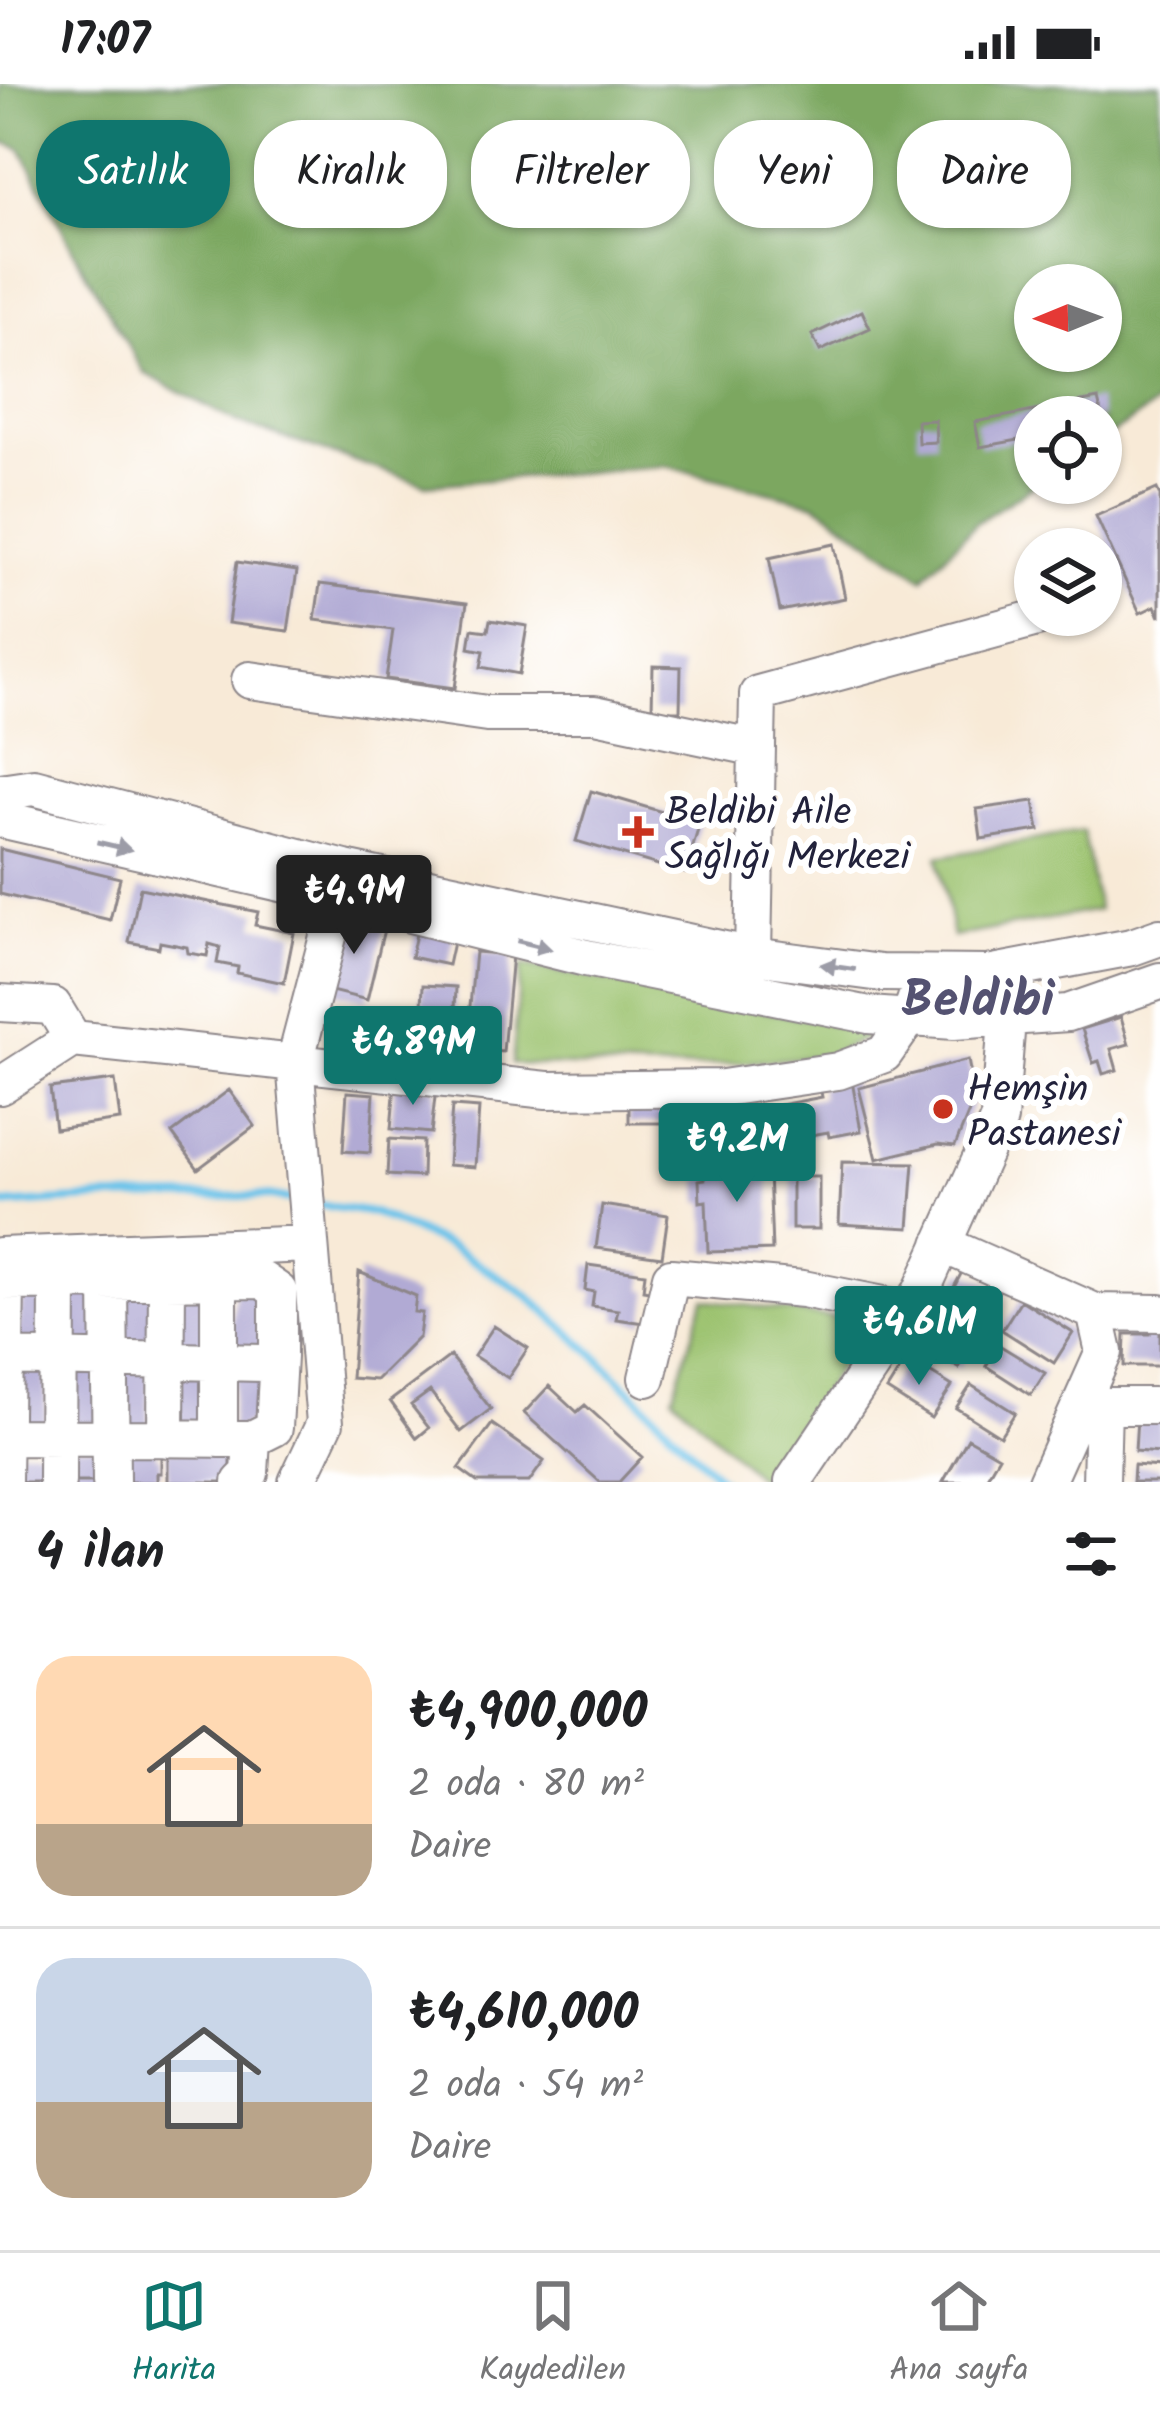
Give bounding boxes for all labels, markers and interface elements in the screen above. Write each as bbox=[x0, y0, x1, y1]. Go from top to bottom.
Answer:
text: 17:07 bbox=[60, 6, 150, 78]
chip: Satılık bbox=[36, 120, 230, 228]
chip: Kiralık bbox=[254, 120, 447, 228]
chip: Filtreler bbox=[471, 120, 690, 228]
chip: Yeni bbox=[714, 120, 873, 228]
chip: Daire bbox=[897, 120, 1071, 228]
north arrow bbox=[1014, 264, 1122, 372]
map controls bbox=[1014, 264, 1122, 636]
button: locate bbox=[1014, 396, 1122, 504]
button: layers bbox=[1014, 528, 1122, 636]
place label: Beldibi Aile Sağlığı Merkezi bbox=[665, 783, 911, 890]
marker: Beldibi Aile Sağlığı Merkezi bbox=[622, 816, 654, 848]
one-way arrow bbox=[95, 837, 133, 856]
pin: ₺4.9M bbox=[270, 855, 438, 957]
text: ₺4.9M bbox=[303, 863, 405, 925]
one-way arrow bbox=[516, 936, 553, 955]
one-way arrow bbox=[818, 957, 856, 976]
district label: Beldibi bbox=[901, 962, 1056, 1043]
pin: ₺4.89M bbox=[315, 1006, 511, 1108]
text: ₺4.89M bbox=[351, 1014, 475, 1076]
place label: Hemşin Pastanesi bbox=[967, 1060, 1122, 1167]
marker: Hemşin Pastanesi bbox=[930, 1096, 956, 1122]
pin: ₺9.2M bbox=[653, 1103, 821, 1205]
text: ₺9.2M bbox=[686, 1111, 788, 1173]
pin: ₺4.61M bbox=[821, 1286, 1017, 1388]
text: ₺4.61M bbox=[862, 1294, 976, 1356]
text: 4 ilan bbox=[36, 1514, 165, 1595]
icon: filters bbox=[1058, 1521, 1124, 1587]
text: ₺4,900,000 bbox=[408, 1674, 647, 1755]
icon: home bbox=[132, 1704, 276, 1848]
text: 2 oda · 80 m² bbox=[408, 1755, 644, 1817]
text: Daire bbox=[408, 1817, 491, 1879]
text: ₺4,610,000 bbox=[408, 1975, 638, 2056]
icon: home bbox=[132, 2006, 276, 2150]
text: 2 oda · 54 m² bbox=[408, 2056, 643, 2118]
text: Daire bbox=[408, 2118, 491, 2180]
tab: Harita bbox=[132, 2273, 216, 2398]
tab: Kaydedilen bbox=[479, 2273, 626, 2398]
tab: Ana sayfa bbox=[889, 2273, 1028, 2398]

